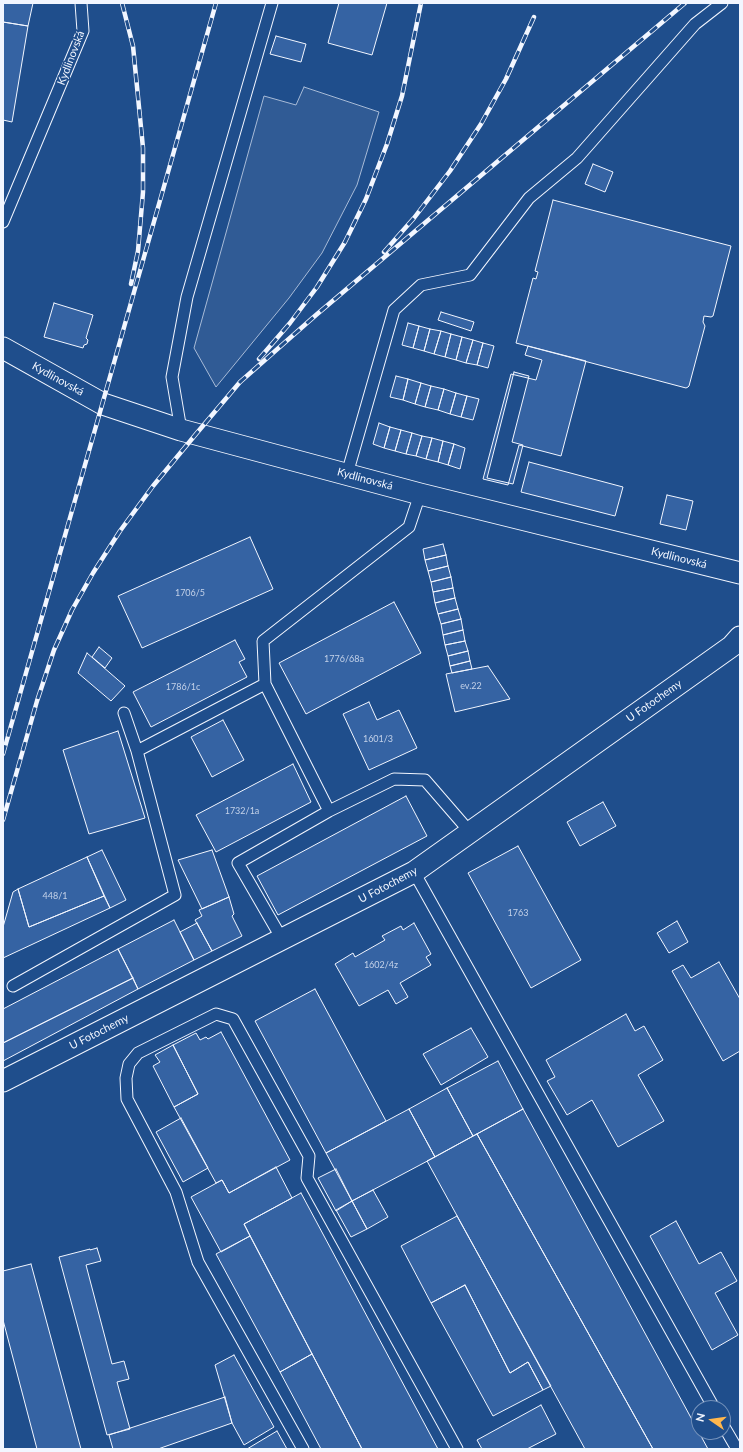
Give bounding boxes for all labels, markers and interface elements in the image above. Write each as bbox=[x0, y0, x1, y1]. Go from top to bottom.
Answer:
street label: Kydlinovská bbox=[55, 29, 87, 87]
street label: Kydlinovská bbox=[30, 359, 86, 399]
street label: Kydlinovská bbox=[336, 465, 394, 493]
street label: Kydlinovská bbox=[650, 545, 708, 571]
house number: 1706/5 bbox=[175, 588, 205, 598]
house number: 1776/68a bbox=[324, 654, 364, 664]
street label: U Fotochemy bbox=[624, 677, 684, 725]
house number: ev.22 bbox=[460, 681, 482, 691]
house number: 1786/1c bbox=[166, 682, 200, 692]
house number: 1601/3 bbox=[363, 734, 393, 744]
house number: 1732/1a bbox=[225, 806, 259, 816]
street label: U Fotochemy bbox=[356, 864, 420, 906]
house number: 448/1 bbox=[43, 891, 67, 901]
house number: 1763 bbox=[508, 908, 528, 918]
house number: 1602/4z bbox=[364, 960, 398, 970]
street label: U Fotochemy bbox=[67, 1011, 131, 1053]
north arrow bbox=[691, 1400, 731, 1440]
text: N bbox=[693, 1412, 707, 1423]

